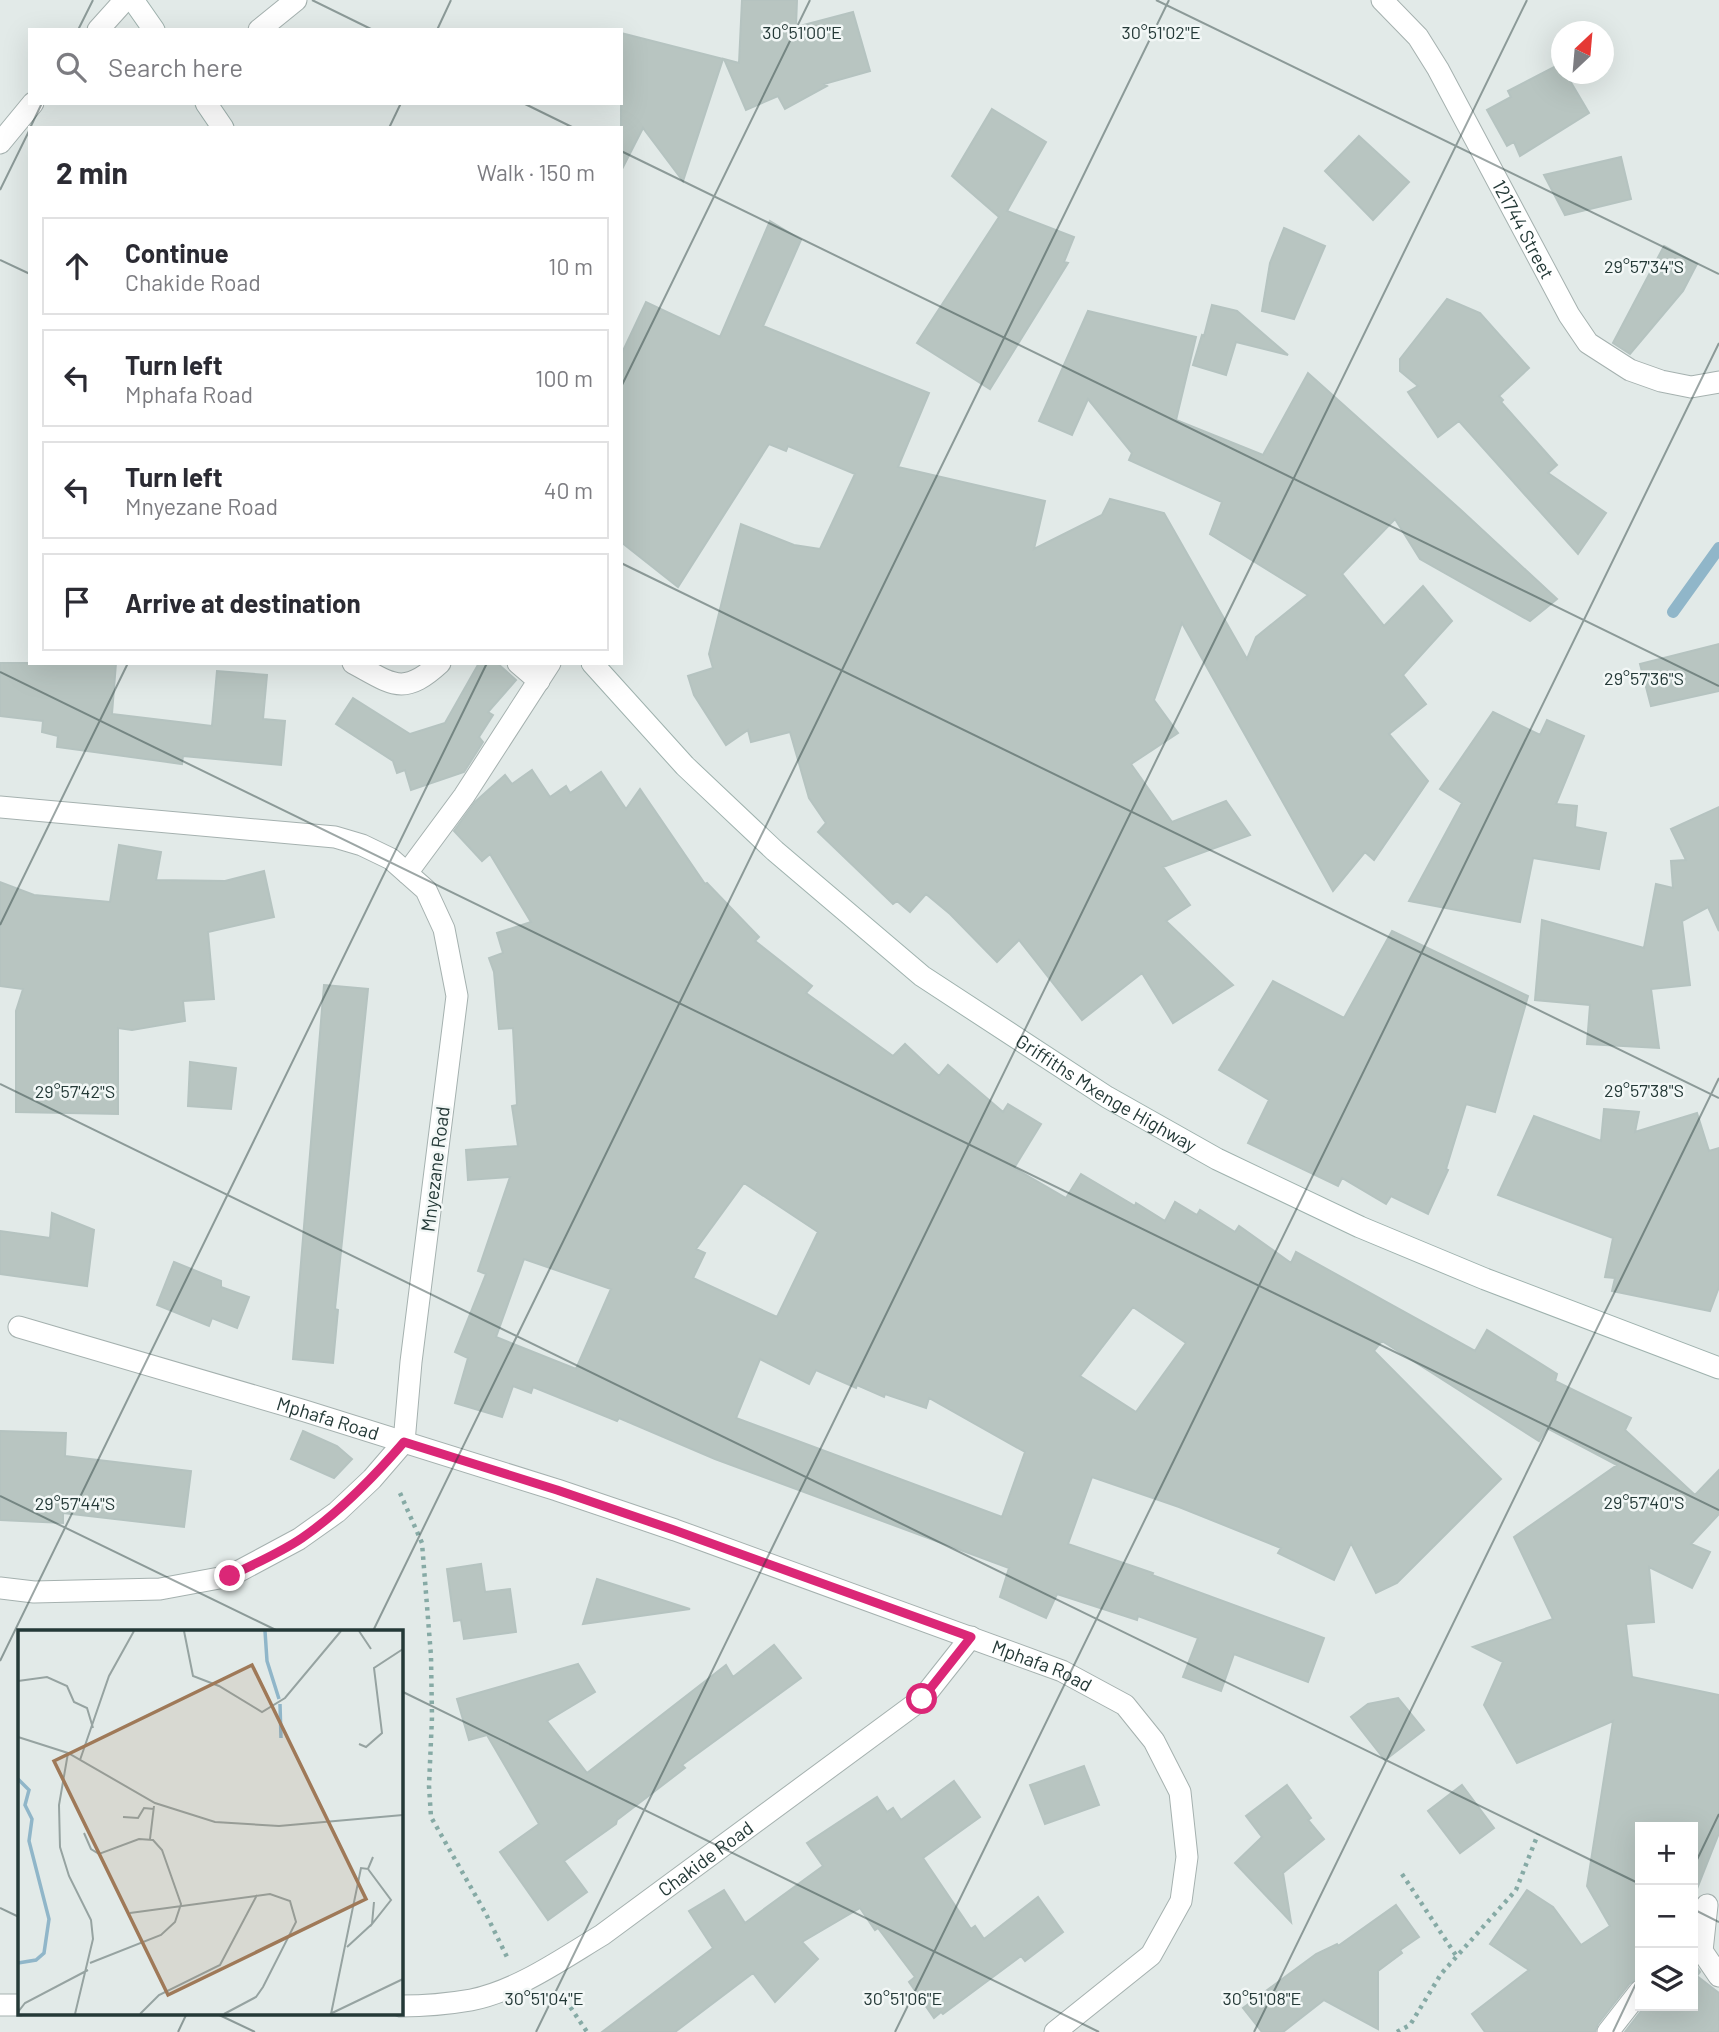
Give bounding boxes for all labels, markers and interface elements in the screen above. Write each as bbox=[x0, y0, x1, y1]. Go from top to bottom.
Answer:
text: 30°51'00"E bbox=[762, 21, 842, 43]
text: 30°51'02"E bbox=[1121, 21, 1201, 43]
north arrow bbox=[1551, 21, 1614, 84]
search box bbox=[28, 28, 623, 105]
icon: search bbox=[52, 48, 90, 86]
text: Search here bbox=[108, 51, 243, 82]
text: 2 min bbox=[56, 154, 128, 190]
text: Walk · 150 m bbox=[477, 158, 595, 186]
street label: 121744 Street bbox=[1488, 176, 1560, 283]
text: Continue bbox=[125, 237, 229, 268]
icon: ahead bbox=[58, 247, 96, 285]
text: 10 m bbox=[548, 252, 593, 280]
text: 29°57'34"S bbox=[1604, 255, 1684, 277]
text: Chakide Road bbox=[125, 268, 261, 296]
text: Turn left bbox=[125, 349, 223, 380]
icon: left bbox=[58, 359, 96, 397]
text: 100 m bbox=[535, 364, 593, 392]
text: Mphafa Road bbox=[125, 380, 253, 408]
text: Turn left bbox=[125, 461, 223, 492]
icon: left bbox=[58, 471, 96, 509]
text: 40 m bbox=[544, 476, 593, 504]
text: Mnyezane Road bbox=[125, 492, 278, 520]
icon: arrive bbox=[58, 583, 96, 621]
text: Arrive at destination bbox=[125, 587, 361, 618]
text: 29°57'36"S bbox=[1604, 667, 1684, 689]
street label: Griffiths Mxenge Highway bbox=[1012, 1029, 1201, 1156]
text: 29°57'38"S bbox=[1604, 1079, 1684, 1101]
text: 29°57'42"S bbox=[35, 1080, 115, 1102]
street label: Mnyezane Road bbox=[415, 1105, 454, 1233]
street label: Mphafa Road bbox=[274, 1391, 382, 1445]
text: 29°57'40"S bbox=[1603, 1491, 1685, 1513]
text: 29°57'44"S bbox=[35, 1492, 115, 1514]
route end bbox=[214, 1560, 245, 1591]
inset map bbox=[18, 1630, 402, 2014]
street label: Mphafa Road bbox=[989, 1635, 1096, 1696]
route start bbox=[906, 1683, 937, 1714]
street label: Chakide Road bbox=[653, 1816, 757, 1901]
map controls bbox=[1635, 1822, 1698, 2011]
button: + bbox=[1635, 1822, 1698, 1885]
button: − bbox=[1635, 1885, 1698, 1948]
button: layers bbox=[1635, 1948, 1698, 2011]
text: 30°51'04"E bbox=[504, 1987, 584, 2009]
text: 30°51'06"E bbox=[864, 1987, 942, 2009]
text: 30°51'08"E bbox=[1223, 1987, 1301, 2009]

